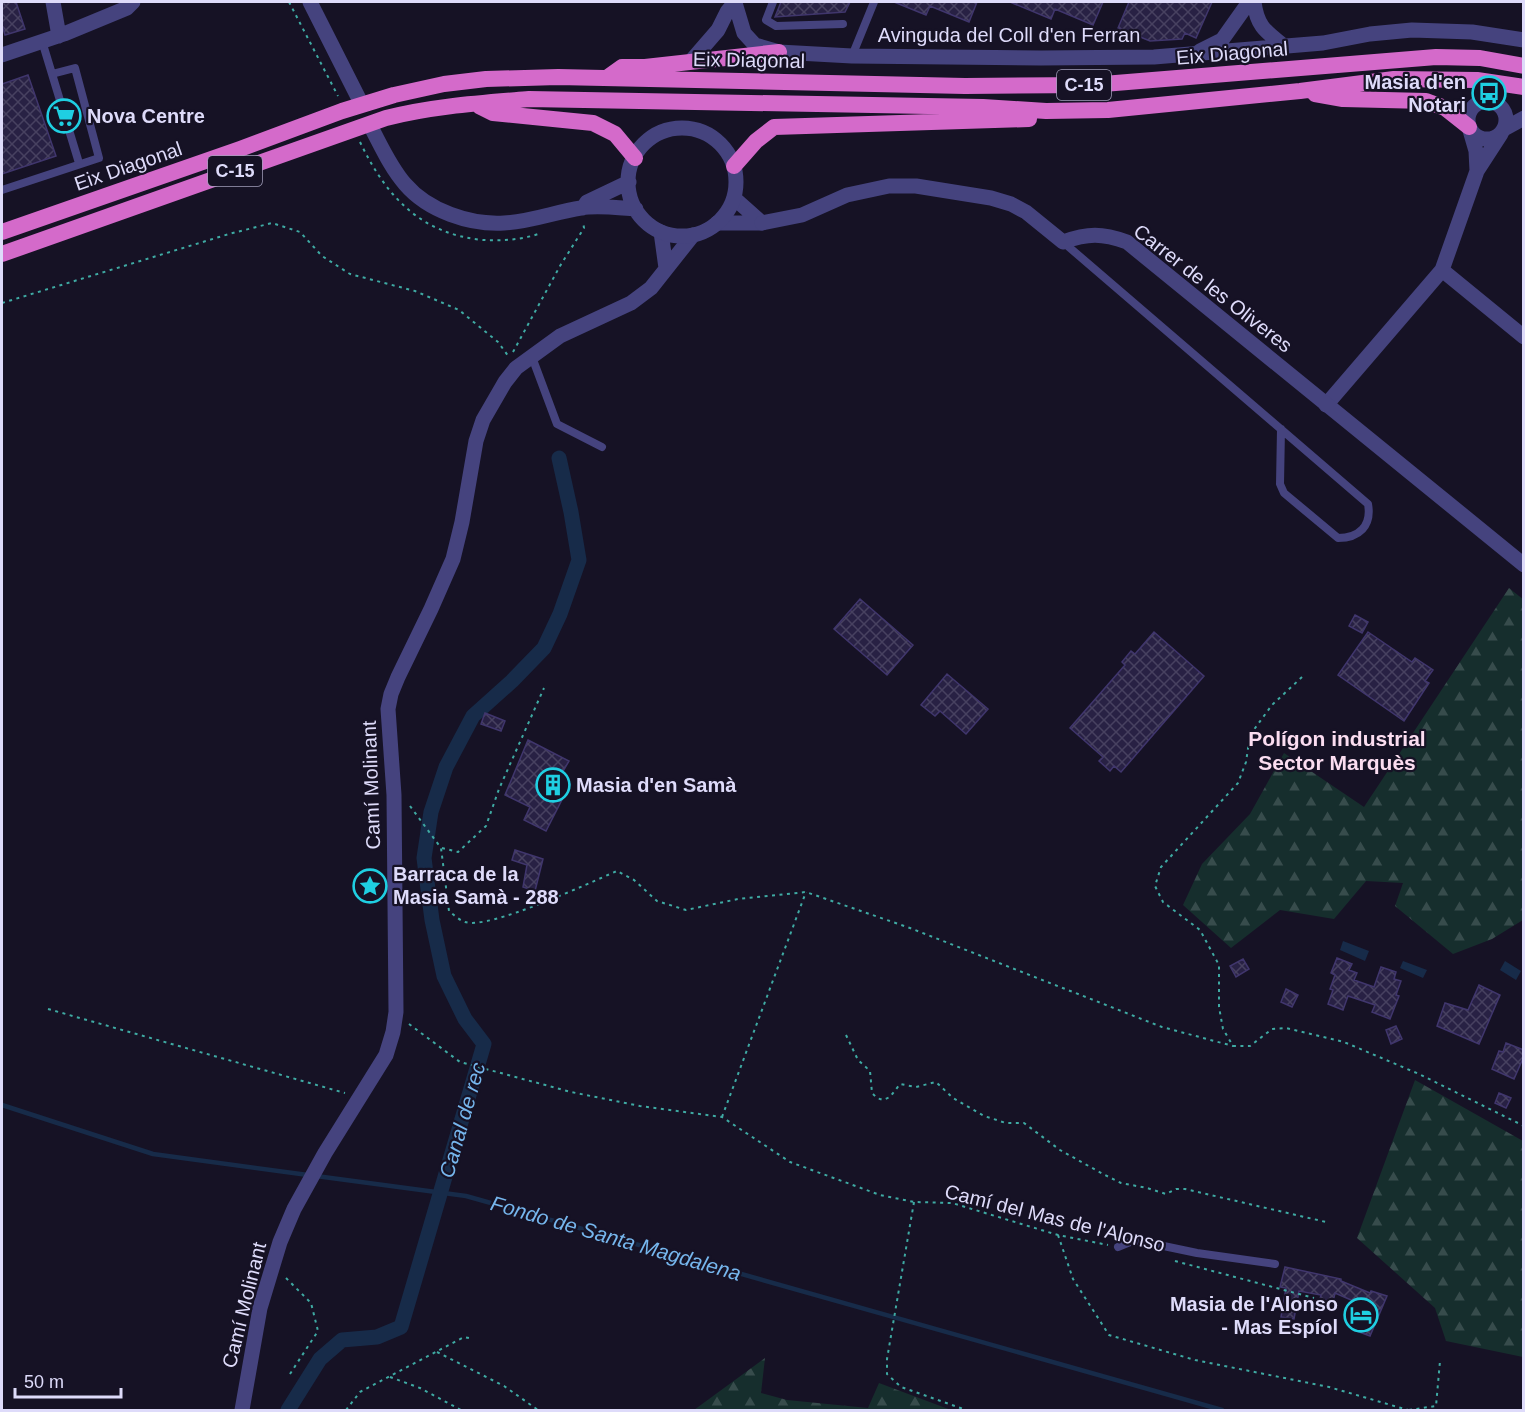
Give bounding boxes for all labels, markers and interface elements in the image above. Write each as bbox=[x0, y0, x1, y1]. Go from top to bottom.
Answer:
street label: Avinguda del Coll d'en Ferran bbox=[878, 24, 1140, 46]
street label: Eix Diagonal bbox=[1175, 37, 1289, 69]
street label: Eix Diagonal bbox=[693, 48, 805, 72]
road number: C-15 bbox=[1057, 70, 1111, 100]
place label: Masia d'en Notari bbox=[1365, 71, 1466, 116]
bus stop icon: Masia d'en Notari bbox=[1471, 75, 1507, 111]
supermarket icon: Nova Centre bbox=[46, 98, 82, 134]
place label: Nova Centre bbox=[87, 105, 205, 127]
street label: Eix Diagonal bbox=[71, 137, 185, 195]
road number: C-15 bbox=[208, 156, 262, 186]
street label: Carrer de les Oliveres bbox=[1130, 219, 1296, 357]
street label: Camí Molinant bbox=[358, 720, 384, 850]
district label: Polígon industrial Sector Marquès bbox=[1248, 727, 1426, 774]
building icon: Masia d'en Samà bbox=[535, 767, 571, 803]
place label: Masia d'en Samà bbox=[576, 774, 737, 796]
place label: Barraca de la Masia Samà - 288 bbox=[393, 863, 559, 908]
place icon: Barraca de la Masia Samà - 288 bbox=[352, 868, 388, 904]
water label: Canal de rec bbox=[435, 1059, 490, 1180]
street label: Camí del Mas de l'Alonso bbox=[943, 1180, 1167, 1256]
water label: Fondo de Santa Magdalena bbox=[488, 1191, 744, 1285]
street label: Camí Molinant bbox=[218, 1239, 270, 1370]
place label: Masia de l'Alonso - Mas Espíol bbox=[1170, 1293, 1338, 1338]
hotel icon: Masia de l'Alonso - Mas Espíol bbox=[1343, 1297, 1379, 1333]
scale bar bbox=[15, 1361, 122, 1399]
text: 50 m bbox=[24, 1372, 64, 1392]

